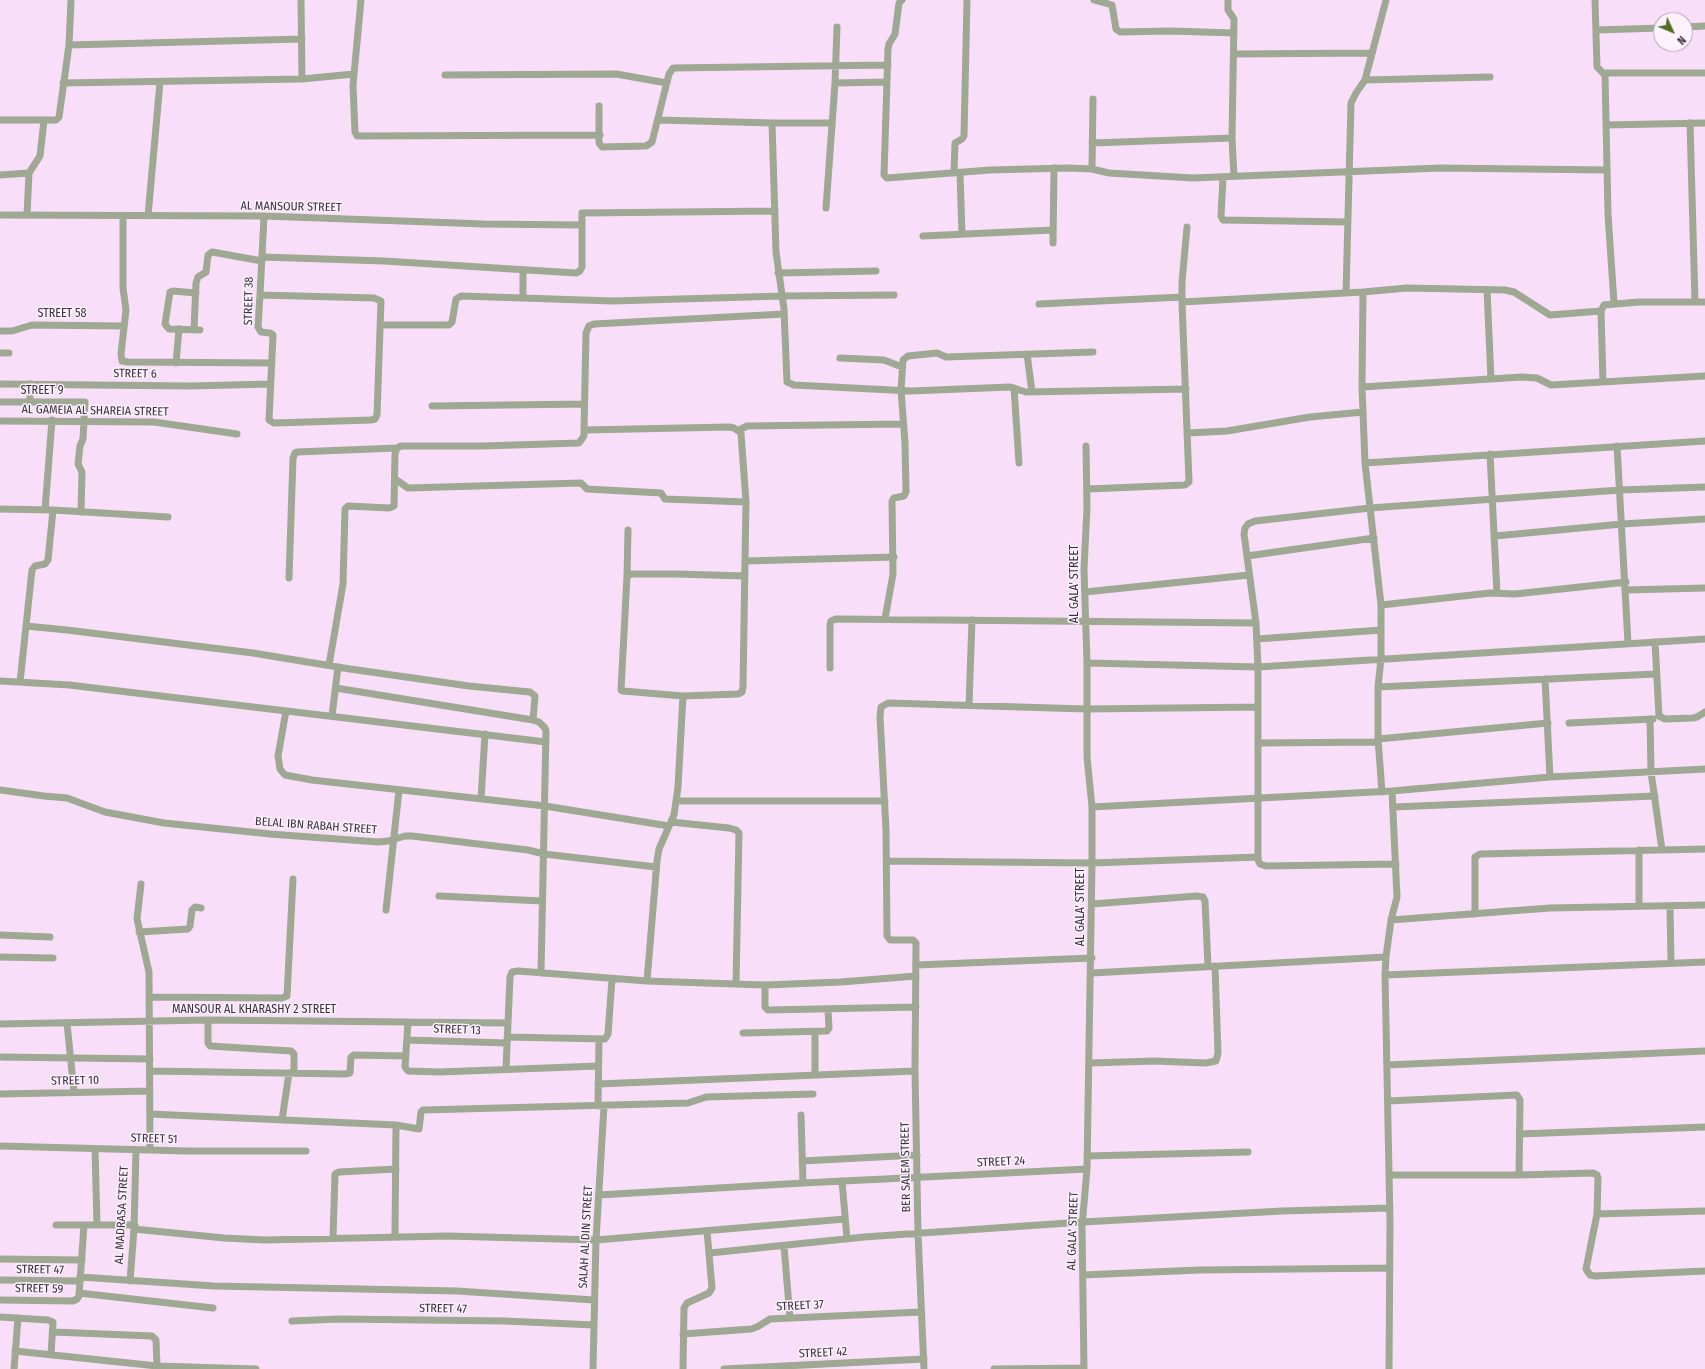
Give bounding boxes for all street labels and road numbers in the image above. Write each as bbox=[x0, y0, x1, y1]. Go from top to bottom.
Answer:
street label: AL MANSOUR STREET bbox=[240, 199, 342, 215]
street label: STREET 38 bbox=[241, 276, 257, 326]
street label: STREET 58 bbox=[38, 307, 86, 321]
street label: STREET 6 bbox=[113, 366, 157, 382]
street label: STREET 9 bbox=[20, 384, 64, 398]
street label: AL GAMEIA AL SHAREIA STREET bbox=[21, 403, 169, 419]
street label: AL GALA' STREET bbox=[1068, 545, 1082, 623]
street label: BELAL IBN RABAH STREET bbox=[255, 815, 377, 837]
street label: AL GALA' STREET bbox=[1074, 868, 1088, 946]
street label: MANSOUR AL KHARASHY 2 STREET bbox=[172, 1003, 336, 1017]
street label: STREET 13 bbox=[433, 1022, 481, 1038]
street label: STREET 10 bbox=[51, 1073, 99, 1089]
street label: BER SALEM STREET bbox=[898, 1122, 914, 1212]
street label: STREET 51 bbox=[130, 1131, 178, 1147]
street label: STREET 24 bbox=[977, 1154, 1025, 1170]
street label: AL MADRASA STREET bbox=[112, 1165, 132, 1265]
street label: SALAH AL DIN STREET bbox=[576, 1185, 596, 1289]
street label: AL GALA' STREET bbox=[1064, 1191, 1082, 1271]
street label: STREET 47 bbox=[16, 1262, 64, 1278]
street label: STREET 59 bbox=[15, 1281, 63, 1297]
street label: STREET 37 bbox=[776, 1298, 824, 1314]
street label: STREET 47 bbox=[419, 1301, 467, 1317]
street label: STREET 42 bbox=[798, 1345, 848, 1361]

